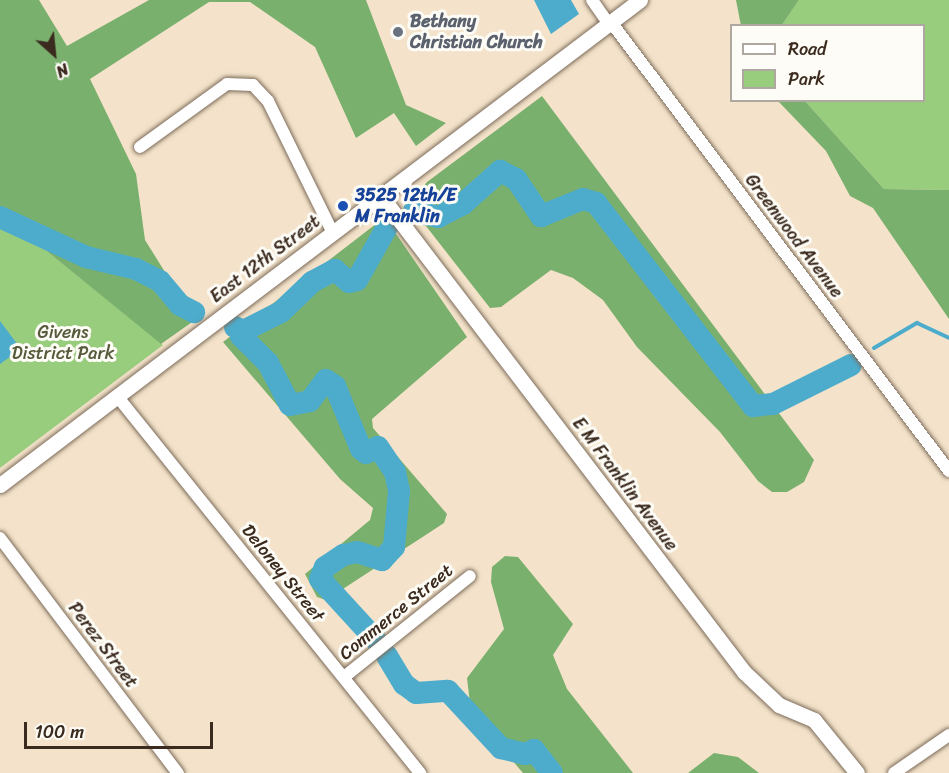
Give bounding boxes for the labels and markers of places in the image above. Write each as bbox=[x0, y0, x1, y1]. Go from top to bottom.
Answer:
place label: Bethany Christian Church bbox=[410, 11, 543, 54]
marker: Bethany Christian Church bbox=[391, 25, 405, 39]
place label: 3525 12th/E M Franklin bbox=[355, 185, 456, 228]
marker: 3525 12th/E M Franklin bbox=[336, 199, 350, 213]

